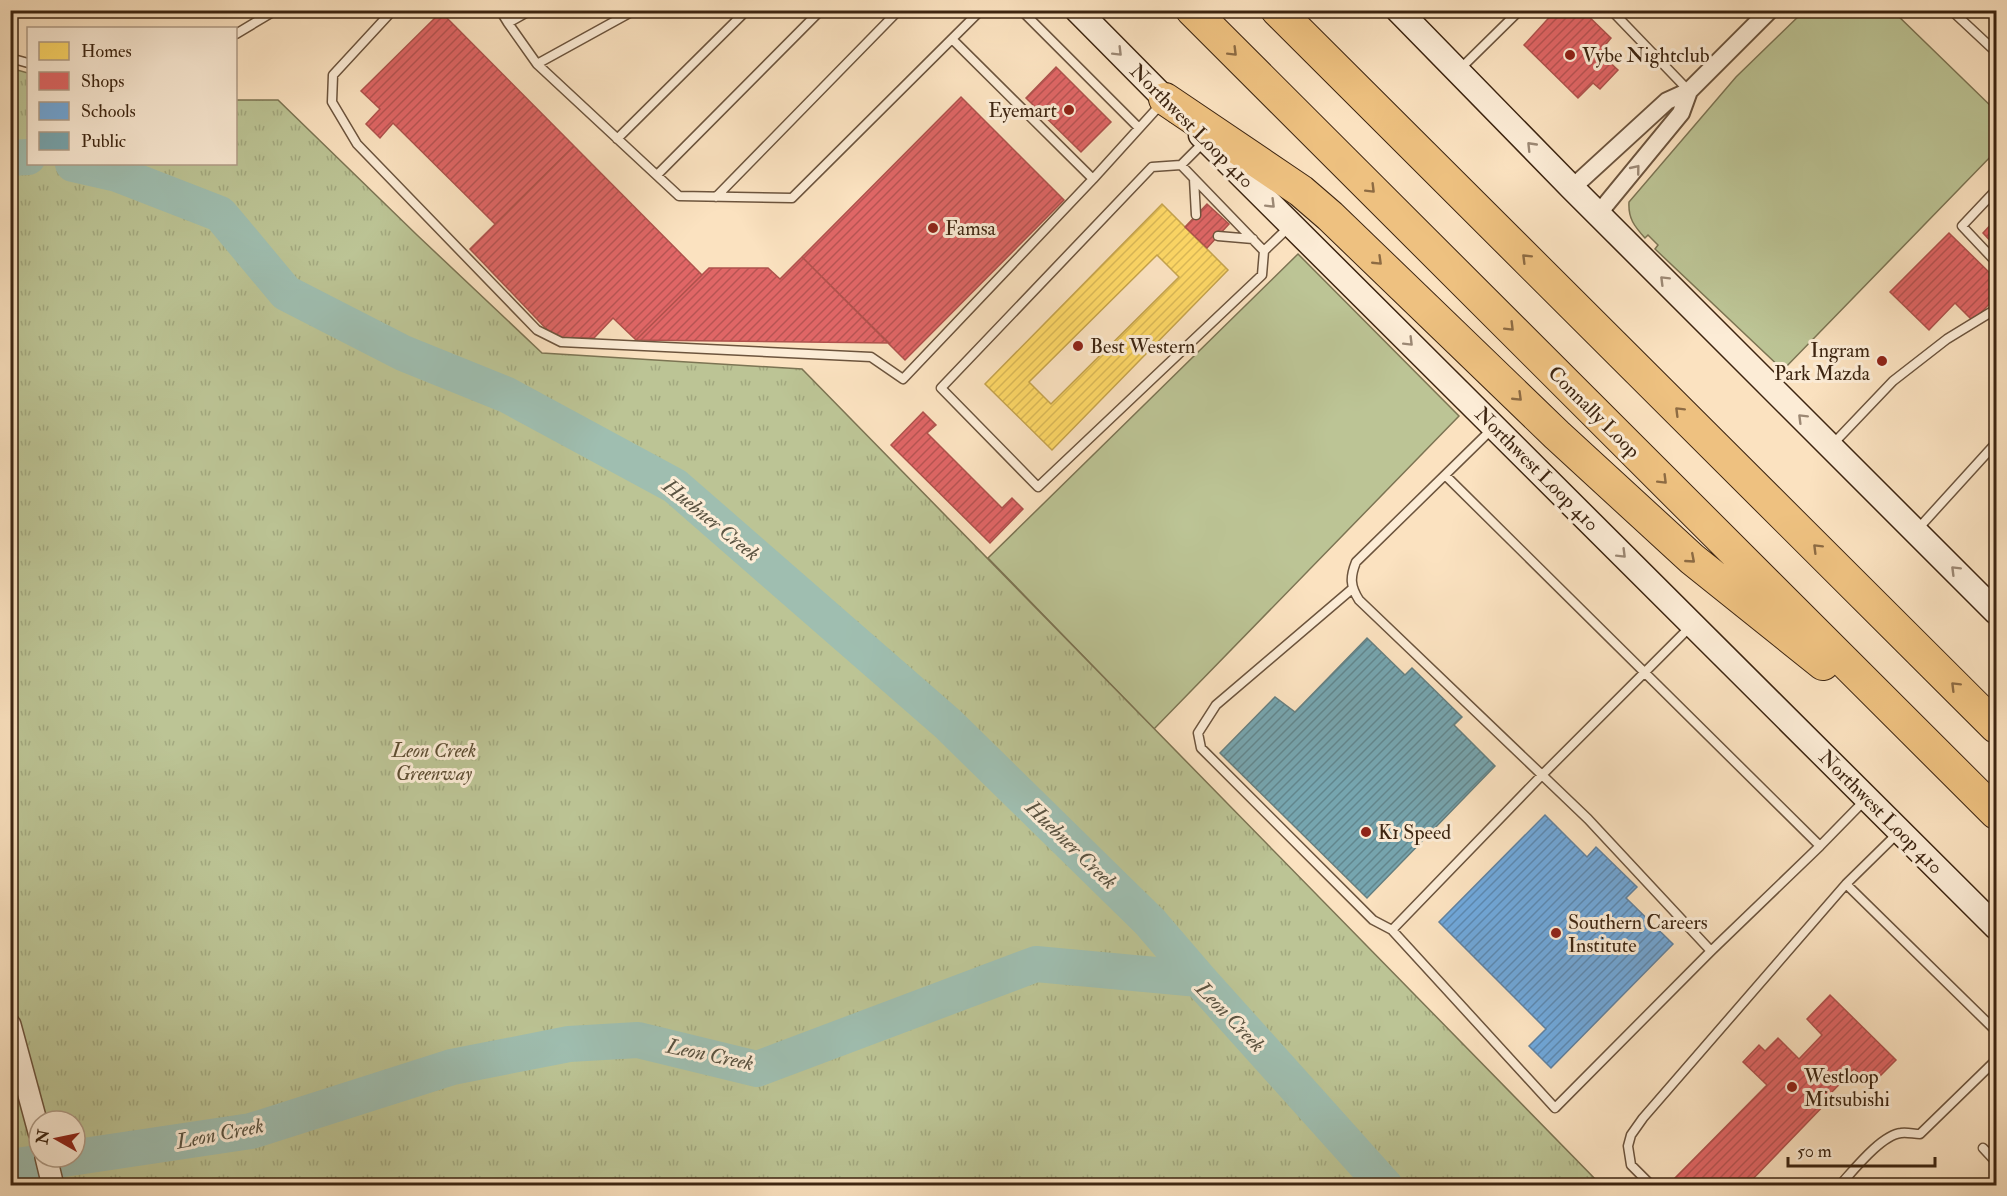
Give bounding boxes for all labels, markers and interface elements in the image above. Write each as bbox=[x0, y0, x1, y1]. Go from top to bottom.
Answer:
legend bbox=[27, 27, 237, 165]
text: Homes bbox=[81, 40, 132, 63]
place label: Vybe Nightclub bbox=[1582, 43, 1710, 68]
one-way arrow bbox=[1111, 44, 1122, 55]
one-way arrow bbox=[1226, 44, 1237, 55]
marker: Vybe Nightclub bbox=[1563, 48, 1577, 62]
street label: Northwest Loop 410 bbox=[1124, 59, 1259, 194]
text: Shops bbox=[81, 70, 124, 93]
place label: Eyemart bbox=[988, 98, 1058, 123]
text: Schools bbox=[81, 100, 136, 123]
marker: Eyemart bbox=[1062, 103, 1076, 117]
text: Public bbox=[81, 130, 126, 153]
one-way arrow bbox=[1527, 142, 1538, 152]
one-way arrow bbox=[1628, 165, 1639, 176]
one-way arrow bbox=[1364, 182, 1375, 193]
one-way arrow bbox=[1263, 197, 1274, 208]
place label: Famsa bbox=[945, 216, 997, 241]
marker: Famsa bbox=[926, 221, 940, 235]
one-way arrow bbox=[1370, 254, 1381, 265]
one-way arrow bbox=[1522, 255, 1533, 266]
one-way arrow bbox=[1661, 277, 1672, 288]
one-way arrow bbox=[1502, 320, 1513, 331]
place label: Best Western bbox=[1090, 334, 1195, 359]
one-way arrow bbox=[1402, 334, 1413, 345]
place label: Ingram Park Mazda bbox=[1774, 338, 1871, 386]
marker: Best Western bbox=[1071, 339, 1085, 353]
marker: Ingram Park Mazda bbox=[1875, 354, 1889, 368]
street label: Connally Loop bbox=[1542, 361, 1645, 464]
one-way arrow bbox=[1511, 390, 1521, 401]
street label: Northwest Loop 410 bbox=[1469, 402, 1604, 537]
one-way arrow bbox=[1675, 407, 1686, 418]
one-way arrow bbox=[1799, 414, 1810, 425]
water label: Huebner Creek bbox=[656, 472, 765, 567]
one-way arrow bbox=[1655, 472, 1666, 483]
one-way arrow bbox=[1813, 545, 1824, 556]
one-way arrow bbox=[1614, 546, 1625, 557]
one-way arrow bbox=[1684, 551, 1695, 562]
one-way arrow bbox=[1952, 567, 1963, 578]
one-way arrow bbox=[1951, 682, 1962, 693]
park label: Leon Creek Greenway bbox=[391, 738, 476, 786]
street label: Northwest Loop 410 bbox=[1813, 745, 1948, 880]
water label: Huebner Creek bbox=[1019, 794, 1123, 895]
place label: K1 Speed bbox=[1378, 820, 1451, 846]
marker: K1 Speed bbox=[1359, 825, 1373, 839]
place label: Southern Careers Institute bbox=[1568, 910, 1708, 958]
marker: Southern Careers Institute bbox=[1549, 926, 1563, 940]
water label: Leon Creek bbox=[1189, 975, 1270, 1058]
water label: Leon Creek bbox=[663, 1032, 756, 1077]
place label: Westloop Mitsubishi bbox=[1803, 1064, 1890, 1112]
marker: Westloop Mitsubishi bbox=[1785, 1080, 1799, 1094]
north arrow bbox=[27, 1109, 87, 1169]
water label: Leon Creek bbox=[173, 1112, 266, 1156]
text: N bbox=[32, 1128, 54, 1146]
scale bar bbox=[1788, 1130, 1935, 1168]
text: 50 m bbox=[1797, 1140, 1832, 1163]

